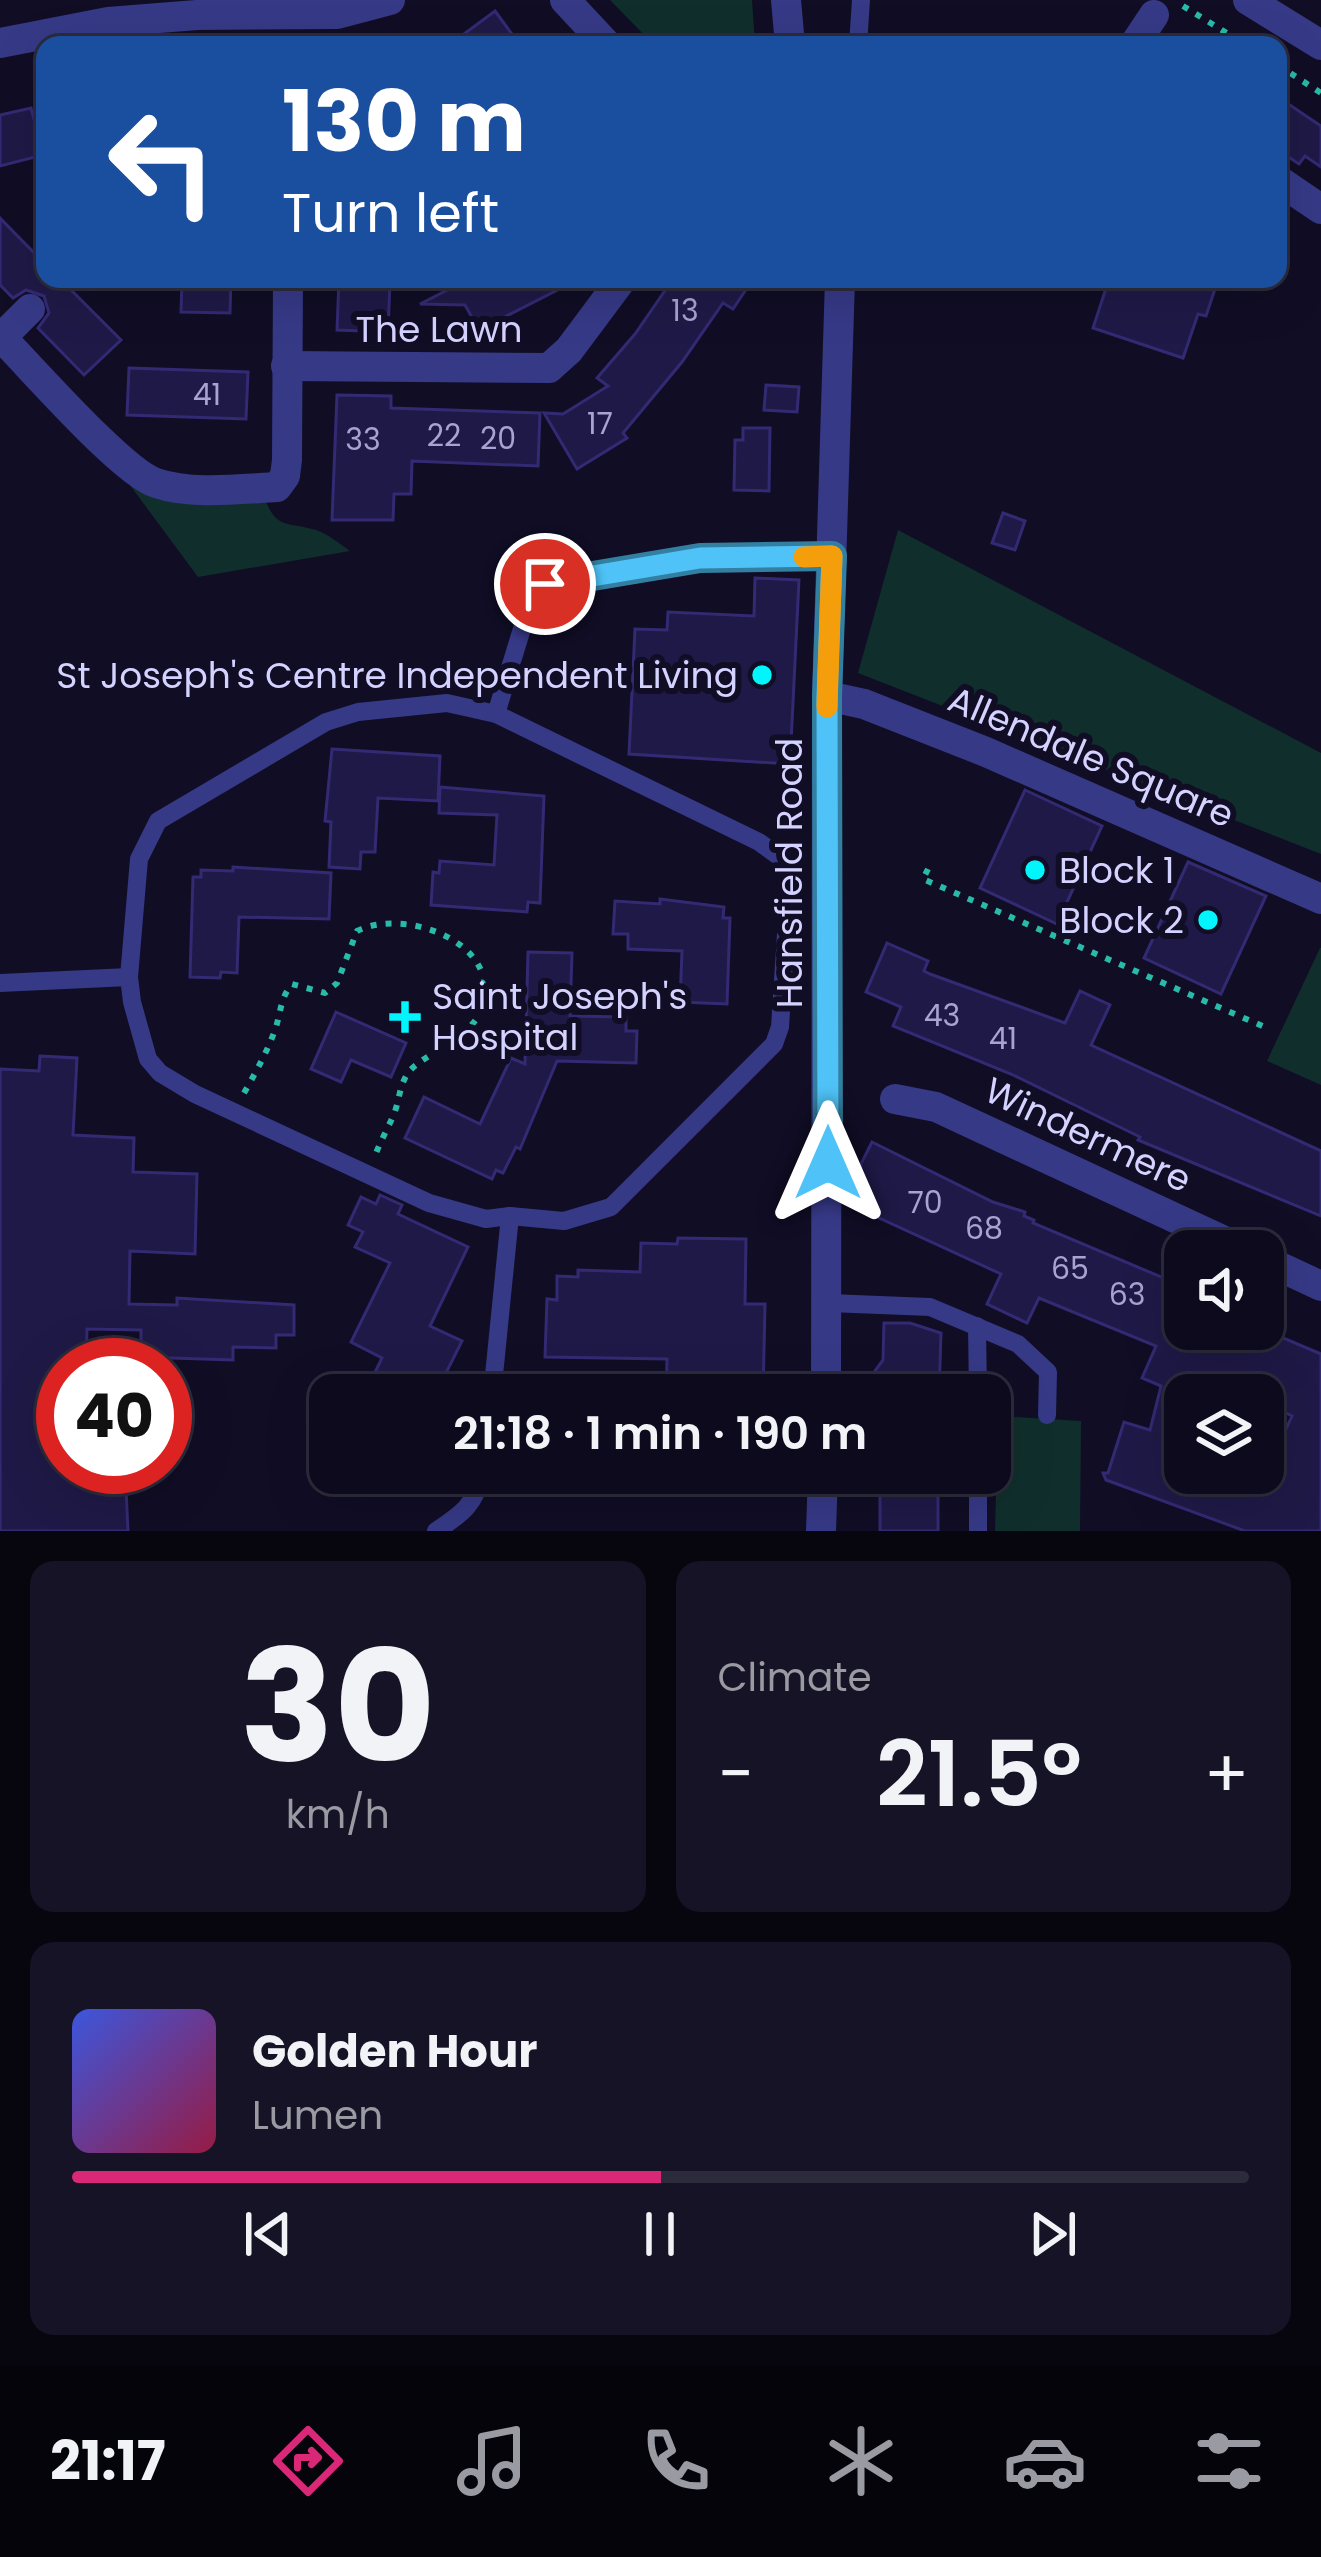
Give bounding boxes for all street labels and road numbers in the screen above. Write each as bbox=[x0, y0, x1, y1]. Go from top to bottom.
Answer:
street label: The Lawn bbox=[356, 304, 522, 355]
street label: Allendale Square bbox=[940, 674, 1242, 840]
street label: Hansfield Road bbox=[764, 738, 815, 1008]
street label: Windermere bbox=[977, 1065, 1199, 1205]

